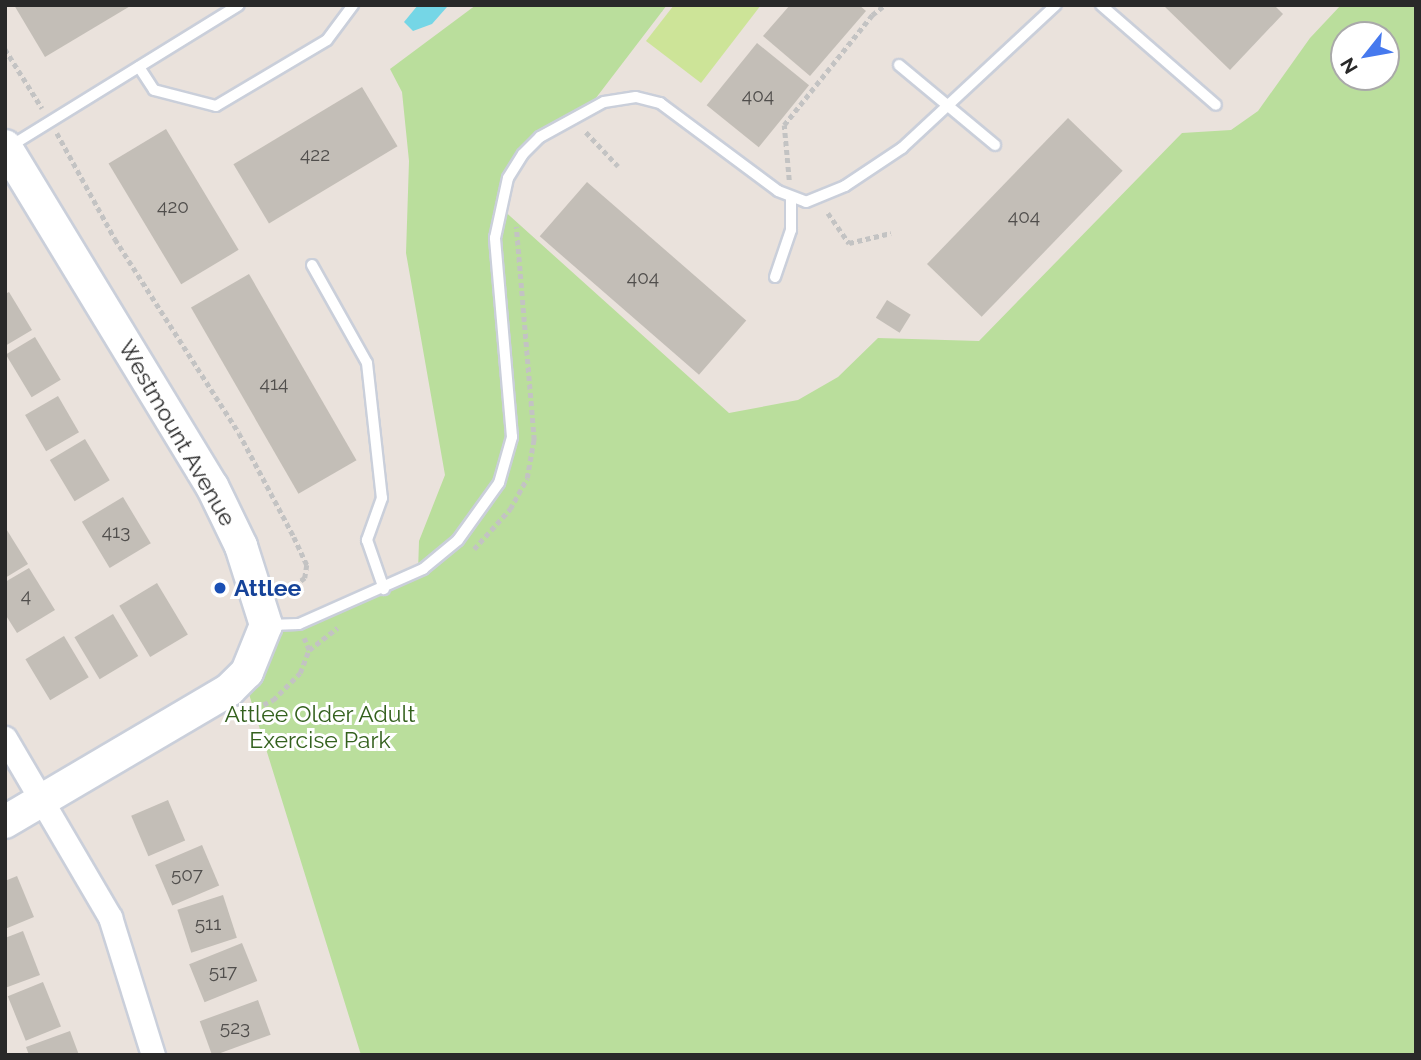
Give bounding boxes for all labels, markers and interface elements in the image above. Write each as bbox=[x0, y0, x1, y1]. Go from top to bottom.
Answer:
north arrow bbox=[1330, 21, 1400, 91]
text: N bbox=[1336, 54, 1362, 78]
house number: 404 bbox=[742, 85, 774, 107]
house number: 422 bbox=[300, 144, 330, 166]
house number: 420 bbox=[157, 196, 189, 218]
house number: 404 bbox=[1008, 206, 1040, 228]
house number: 404 bbox=[627, 267, 659, 289]
street label: Westmount Avenue bbox=[112, 335, 242, 531]
house number: 414 bbox=[260, 373, 288, 395]
house number: 413 bbox=[102, 521, 130, 543]
place label: Attlee bbox=[234, 574, 301, 602]
marker: Attlee bbox=[212, 580, 228, 596]
house number: 4 bbox=[21, 585, 31, 607]
park label: Attlee Older Adult Exercise Park bbox=[224, 700, 416, 754]
house number: 507 bbox=[171, 864, 203, 886]
house number: 511 bbox=[195, 913, 221, 935]
house number: 517 bbox=[209, 961, 237, 983]
house number: 523 bbox=[220, 1017, 250, 1039]

